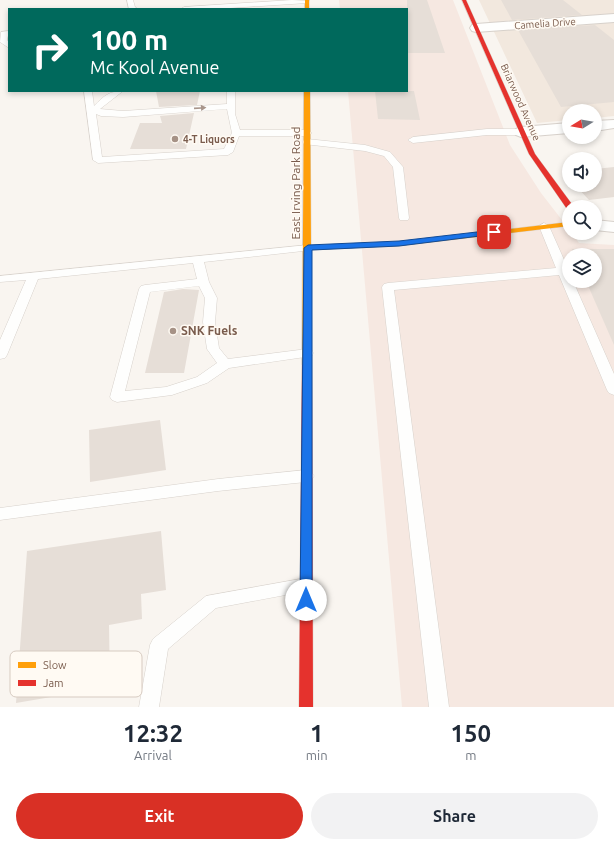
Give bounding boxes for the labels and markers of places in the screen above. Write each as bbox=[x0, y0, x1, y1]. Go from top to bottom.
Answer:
marker: 4-T Liquors bbox=[170, 134, 180, 144]
place label: 4-T Liquors bbox=[183, 134, 235, 145]
pin bbox=[477, 215, 511, 249]
place label: SNK Fuels bbox=[181, 324, 238, 337]
marker: SNK Fuels bbox=[168, 326, 178, 336]

